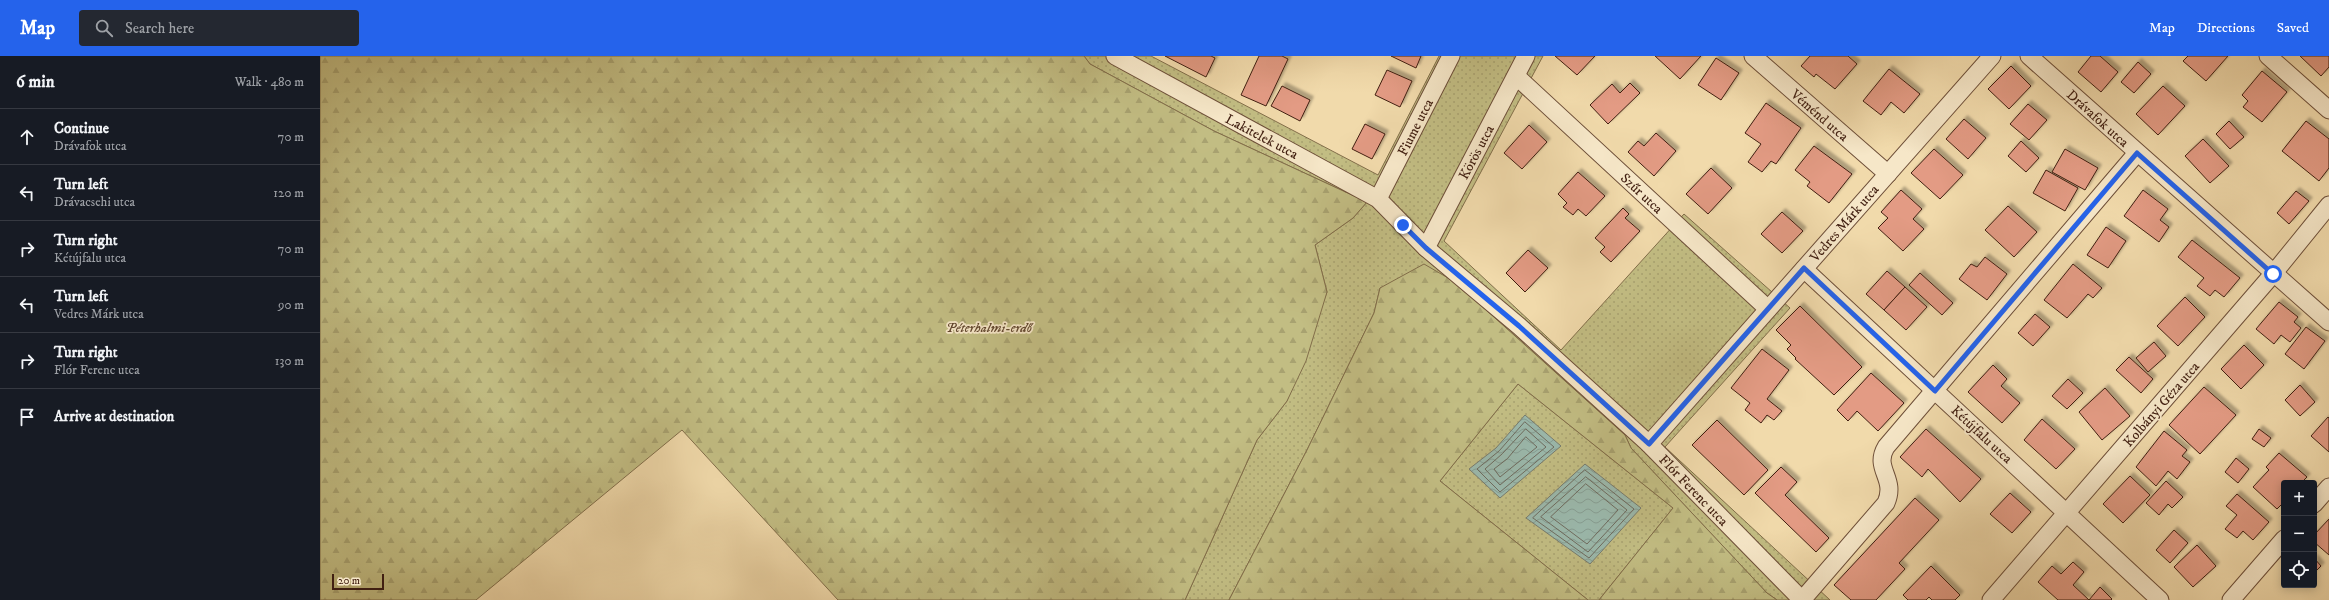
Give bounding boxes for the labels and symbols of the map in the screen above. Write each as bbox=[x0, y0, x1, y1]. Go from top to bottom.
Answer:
street label: Véménd utca bbox=[1786, 85, 1852, 146]
street label: Drávafok utca bbox=[2062, 86, 2132, 152]
street label: Fiume utca bbox=[1394, 96, 1438, 159]
street label: Lakitelek utca bbox=[1222, 110, 1301, 164]
street label: Körös utca bbox=[1455, 122, 1499, 183]
street label: Szűr utca bbox=[1616, 170, 1666, 218]
street label: Vedres Márk utca bbox=[1806, 181, 1883, 267]
route end bbox=[1394, 216, 1412, 234]
route start bbox=[2264, 265, 2282, 283]
park label: Péterhalmi-erdő bbox=[946, 319, 1034, 337]
street label: Kolbányi Géza utca bbox=[2120, 358, 2204, 451]
street label: Kétújfalu utca bbox=[1947, 402, 2016, 468]
street label: Flór Ferenc utca bbox=[1655, 451, 1732, 530]
scale bar bbox=[332, 572, 384, 591]

